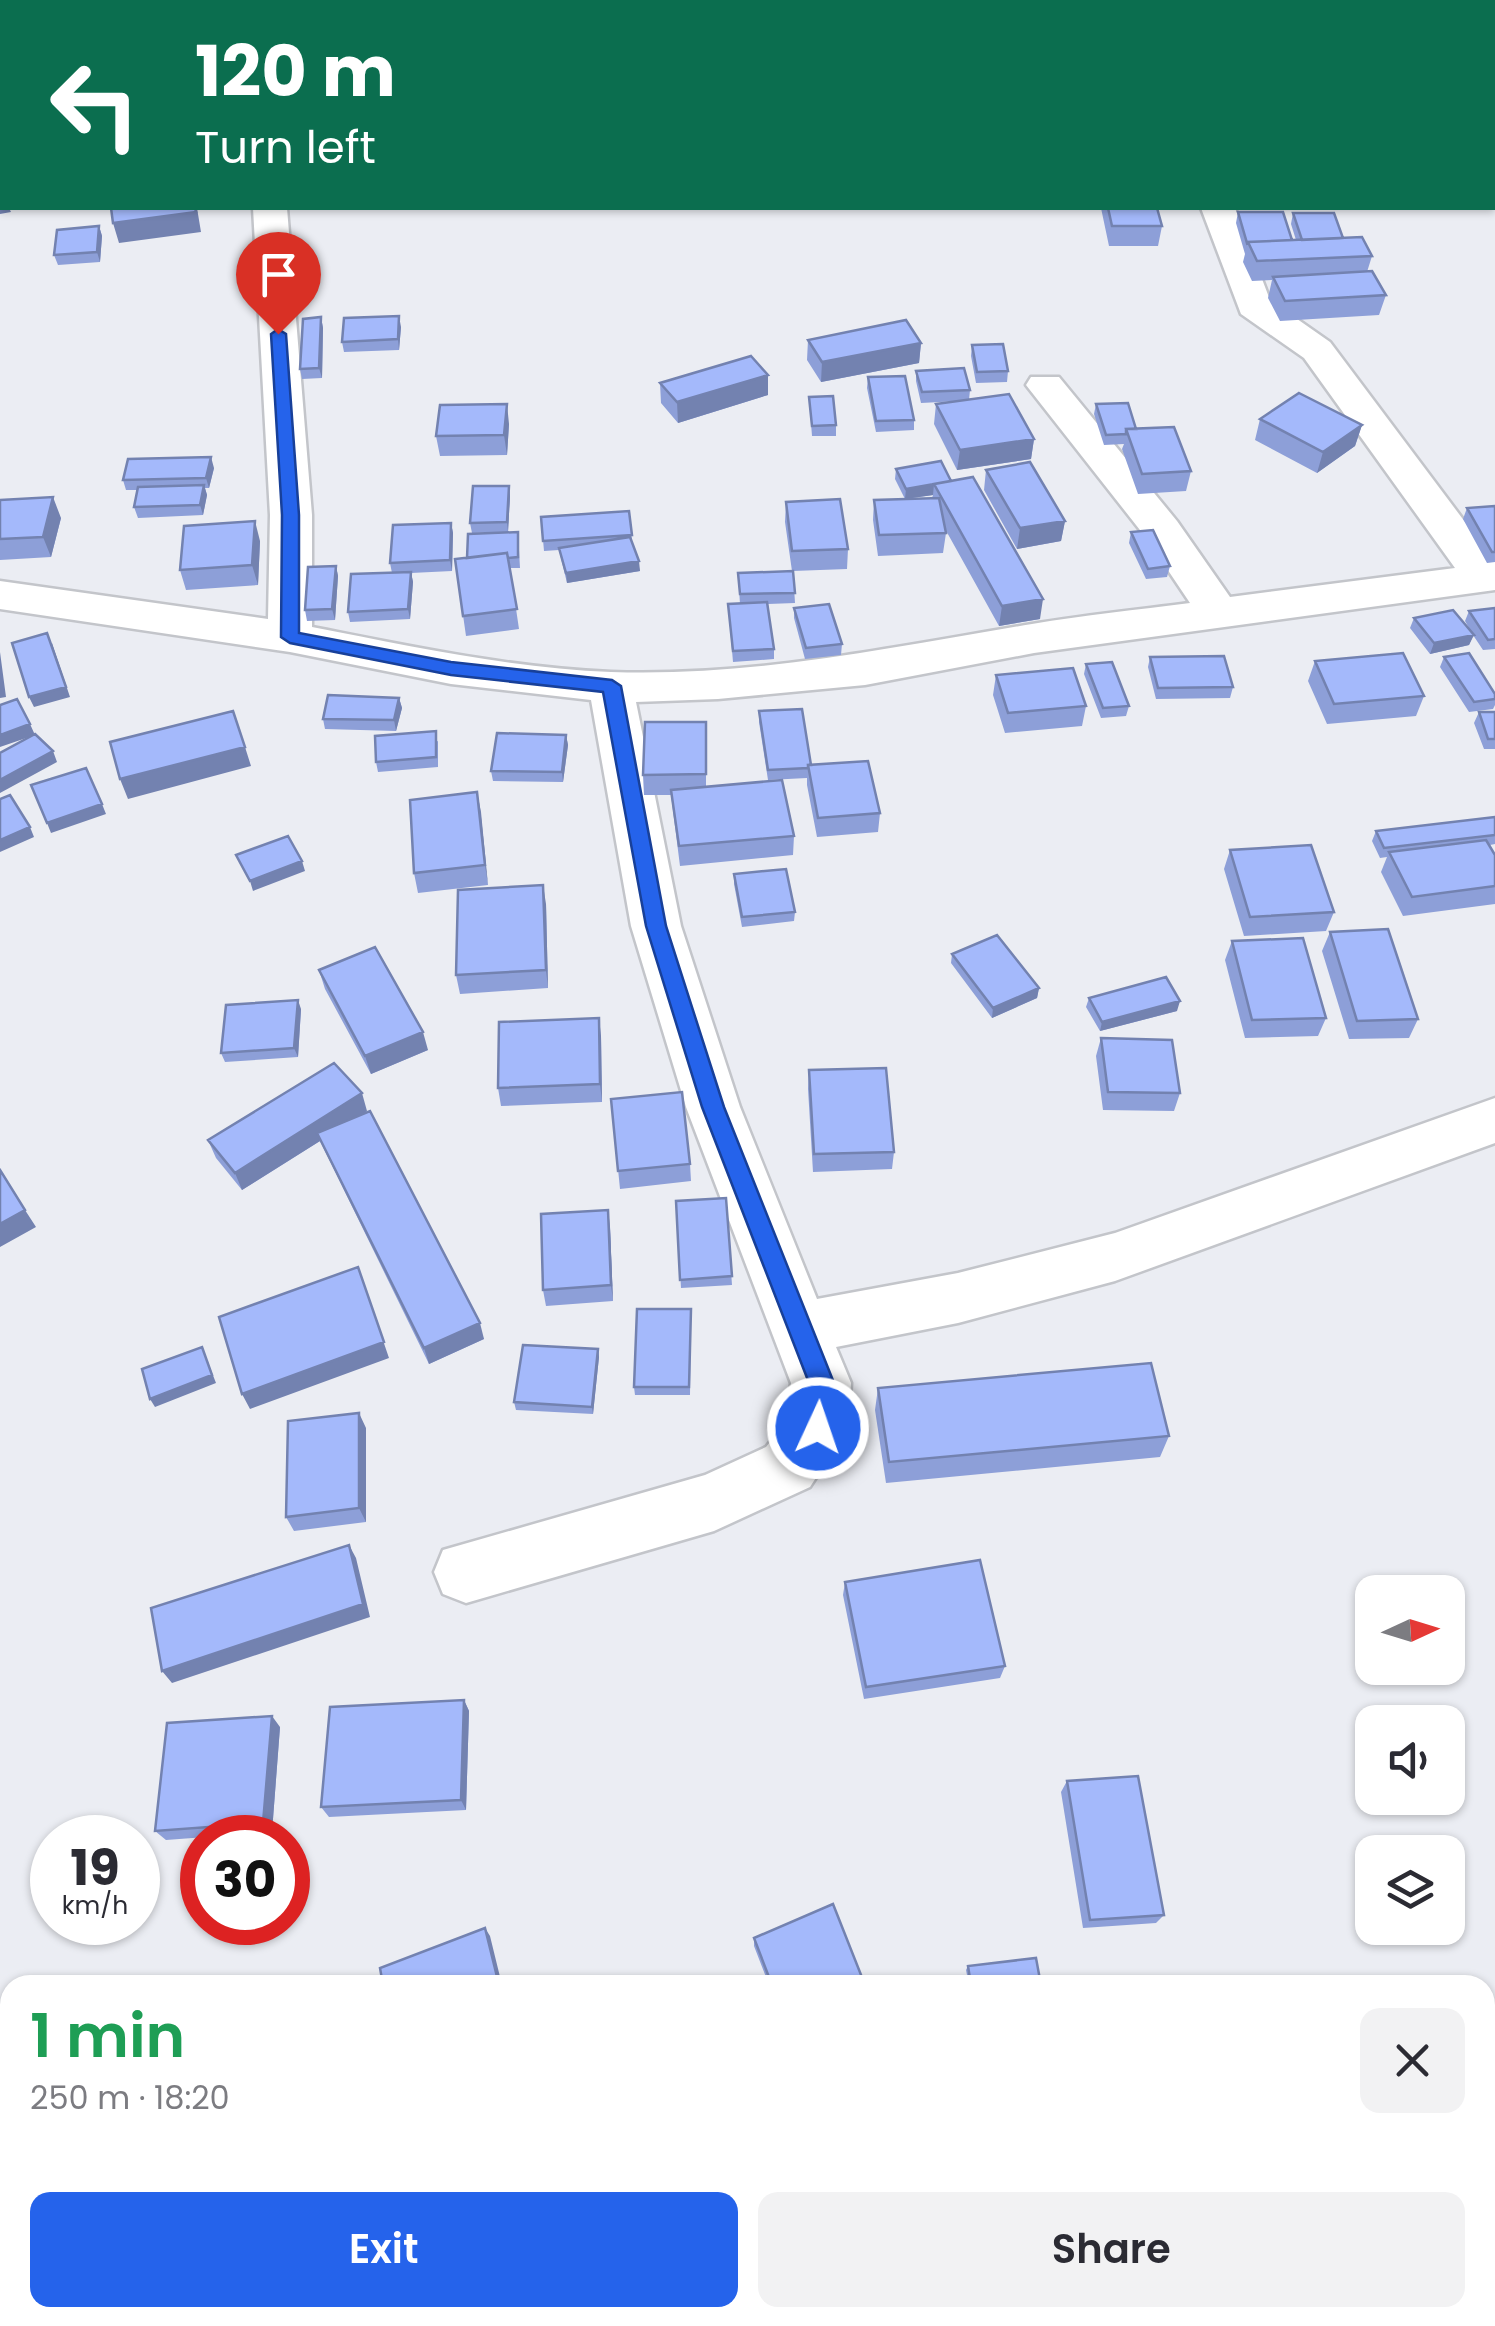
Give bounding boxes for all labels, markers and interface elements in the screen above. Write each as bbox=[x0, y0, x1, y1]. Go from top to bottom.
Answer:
text: 120 m bbox=[195, 22, 396, 121]
icon: left bbox=[30, 40, 160, 170]
text: Turn left bbox=[195, 116, 376, 179]
pin bbox=[236, 232, 321, 335]
icon: arrive bbox=[251, 247, 306, 302]
position arrow bbox=[766, 1376, 870, 1480]
north arrow bbox=[1355, 1575, 1465, 1685]
map controls bbox=[1355, 1575, 1465, 1945]
button: sound bbox=[1355, 1705, 1465, 1815]
speed limit sign: 30 bbox=[180, 1815, 310, 1945]
text: 19 bbox=[70, 1832, 120, 1903]
button: layers bbox=[1355, 1835, 1465, 1945]
text: km/h bbox=[62, 1888, 128, 1923]
text: 1 min bbox=[30, 1994, 185, 2078]
button: close bbox=[1360, 2008, 1465, 2113]
text: 250 m · 18:20 bbox=[30, 2075, 230, 2120]
button: Exit bbox=[30, 2192, 738, 2307]
button: Share bbox=[758, 2192, 1465, 2307]

